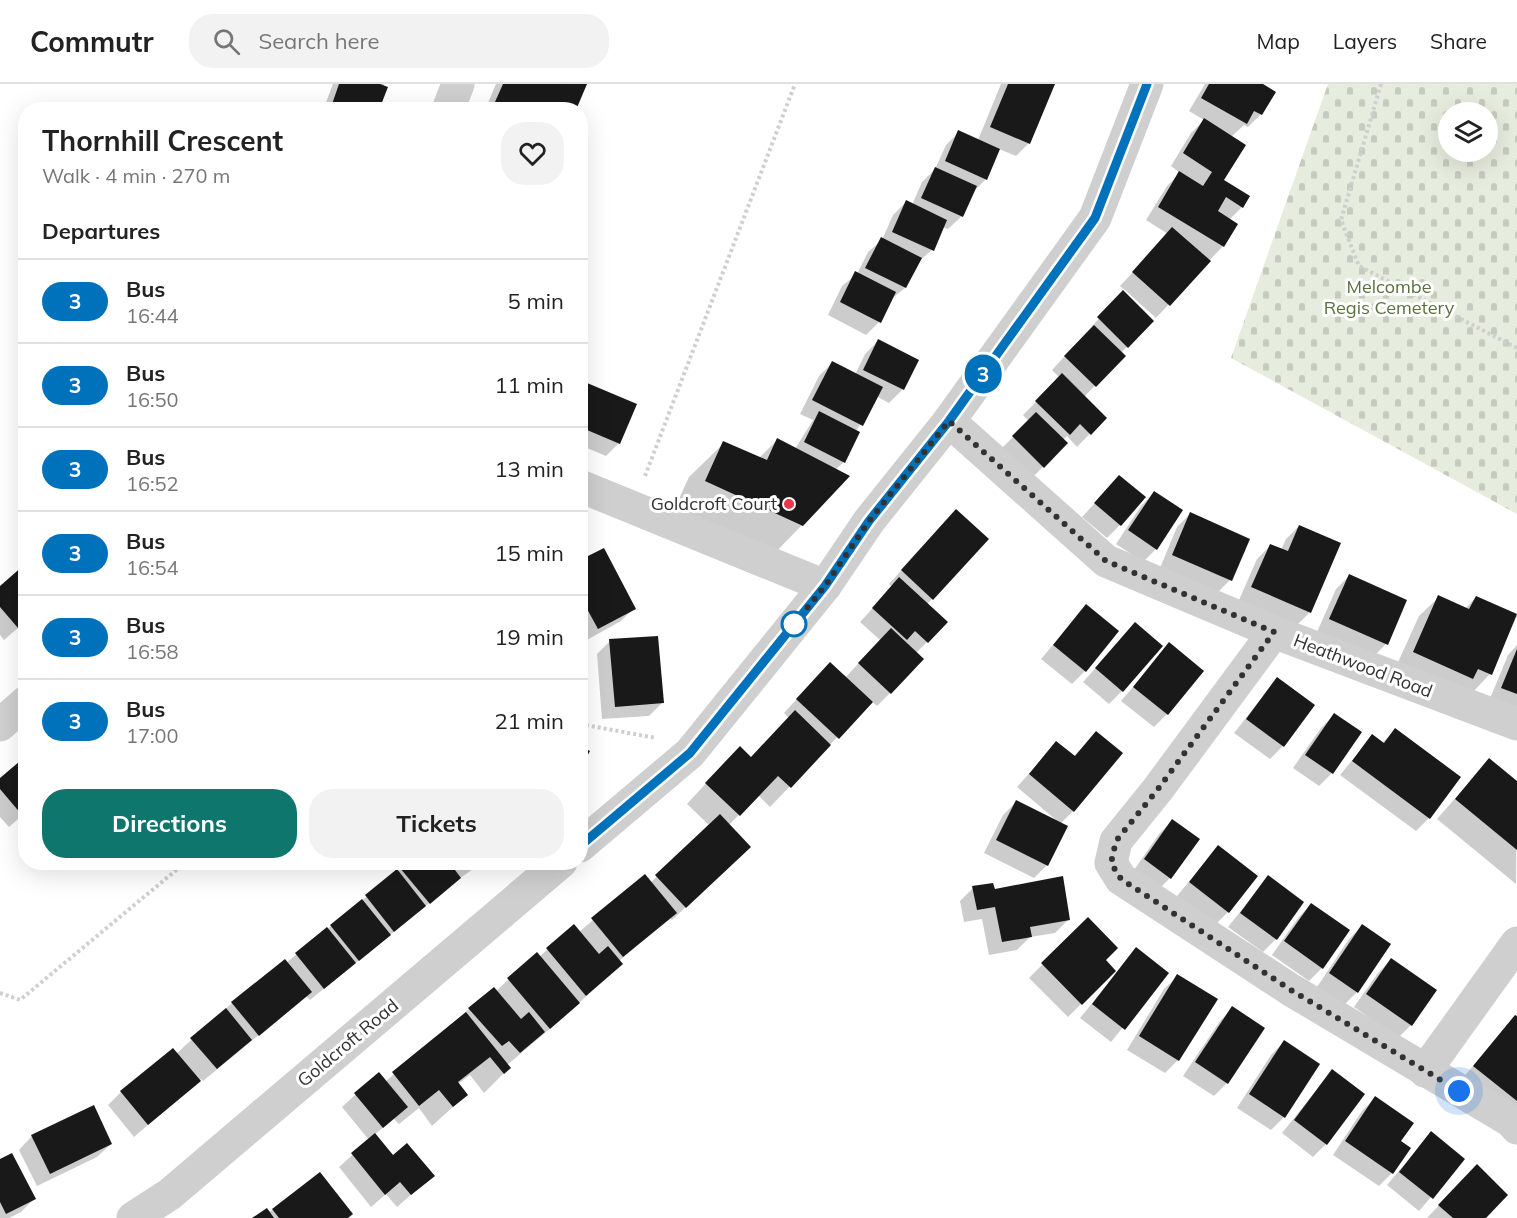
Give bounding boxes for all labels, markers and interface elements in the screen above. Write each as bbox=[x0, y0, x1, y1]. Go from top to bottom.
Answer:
search box bbox=[189, 14, 609, 68]
text: Commutr bbox=[30, 24, 153, 59]
icon: search bbox=[210, 25, 243, 58]
text: Search here bbox=[258, 27, 379, 55]
text: Map bbox=[1257, 28, 1300, 54]
text: Layers bbox=[1333, 28, 1397, 54]
text: Share bbox=[1430, 28, 1487, 54]
map controls bbox=[1438, 102, 1498, 162]
button: layers bbox=[1438, 102, 1498, 162]
button: heart bbox=[501, 122, 564, 185]
text: Thornhill Crescent bbox=[42, 123, 283, 158]
text: Walk · 4 min · 270 m bbox=[42, 163, 230, 188]
text: Departures bbox=[42, 217, 160, 245]
text: Bus bbox=[126, 275, 165, 303]
park label: Melcombe Regis Cemetery bbox=[1324, 275, 1455, 319]
text: 5 min bbox=[508, 287, 564, 315]
text: 3 bbox=[69, 288, 81, 314]
text: 16:44 bbox=[126, 303, 179, 328]
line badge: 3 bbox=[964, 354, 1002, 394]
text: Bus bbox=[126, 359, 165, 387]
text: 3 bbox=[977, 361, 989, 387]
text: 11 min bbox=[494, 371, 564, 399]
text: 3 bbox=[69, 372, 81, 398]
text: 16:50 bbox=[126, 387, 179, 412]
text: Bus bbox=[126, 443, 165, 471]
text: 13 min bbox=[494, 455, 564, 483]
text: 3 bbox=[69, 456, 81, 482]
text: 16:52 bbox=[126, 471, 179, 496]
place label: Goldcroft Court bbox=[651, 492, 777, 515]
marker: Goldcroft Court bbox=[782, 497, 796, 511]
text: Bus bbox=[126, 527, 165, 555]
text: 15 min bbox=[494, 539, 564, 567]
text: 3 bbox=[69, 540, 81, 566]
text: 16:54 bbox=[126, 555, 179, 580]
text: Bus bbox=[126, 611, 165, 639]
unlabelled marker bbox=[781, 611, 807, 637]
text: 19 min bbox=[494, 623, 564, 651]
text: 3 bbox=[69, 624, 81, 650]
street label: Heathwood Road bbox=[1291, 628, 1436, 703]
text: 16:58 bbox=[126, 639, 179, 664]
text: Bus bbox=[126, 695, 165, 723]
text: 21 min bbox=[494, 707, 564, 735]
text: 3 bbox=[69, 708, 81, 734]
text: 17:00 bbox=[126, 723, 179, 748]
button: Directions bbox=[42, 789, 297, 858]
button: Tickets bbox=[309, 789, 564, 858]
street label: Goldcroft Road bbox=[292, 994, 403, 1092]
your location bbox=[1444, 1076, 1474, 1106]

